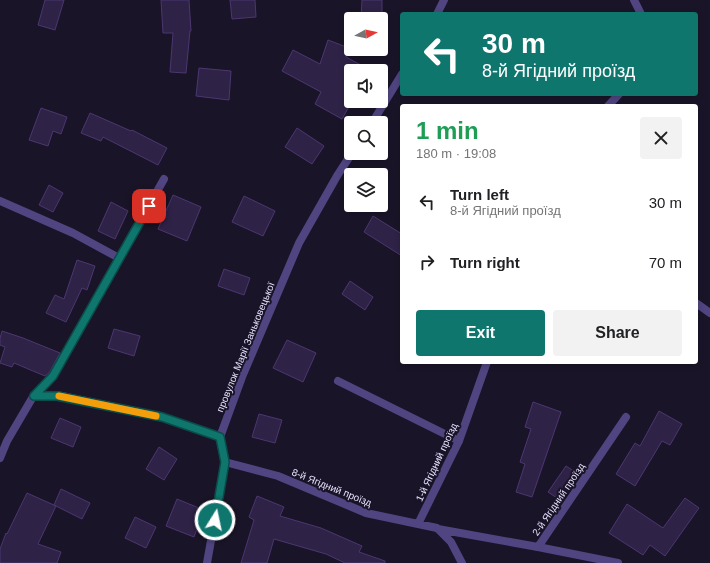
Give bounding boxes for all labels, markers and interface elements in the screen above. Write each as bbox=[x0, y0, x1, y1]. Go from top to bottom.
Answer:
north arrow bbox=[344, 12, 388, 56]
map controls bbox=[344, 12, 388, 212]
icon: left bbox=[416, 28, 468, 80]
text: 30 m bbox=[482, 28, 546, 59]
text: 8-й Ягідний проїзд bbox=[482, 61, 635, 81]
button: sound bbox=[344, 64, 388, 108]
button: search bbox=[344, 116, 388, 160]
text: 1 min bbox=[416, 117, 479, 144]
button: close bbox=[640, 117, 682, 159]
text: 180 m · 19:08 bbox=[416, 146, 496, 161]
button: layers bbox=[344, 168, 388, 212]
text: Turn left bbox=[450, 186, 509, 203]
pin bbox=[132, 189, 166, 223]
icon: left bbox=[416, 191, 438, 213]
text: 30 m bbox=[649, 194, 682, 211]
icon: arrive bbox=[138, 195, 160, 217]
text: 8-й Ягідний проїзд bbox=[450, 203, 561, 218]
icon: right bbox=[416, 251, 438, 273]
text: Turn right bbox=[450, 254, 520, 271]
text: 70 m bbox=[649, 254, 682, 271]
street label: провулок Марії Заньковецької bbox=[214, 280, 277, 414]
button: Exit bbox=[416, 310, 545, 356]
button: Share bbox=[553, 310, 682, 356]
street label: 1-й Ягідний проїзд bbox=[413, 421, 460, 503]
street label: 2-й Ягідний проїзд bbox=[530, 461, 587, 538]
street label: 8-й Ягідний проїзд bbox=[290, 466, 374, 509]
position arrow bbox=[194, 499, 236, 541]

